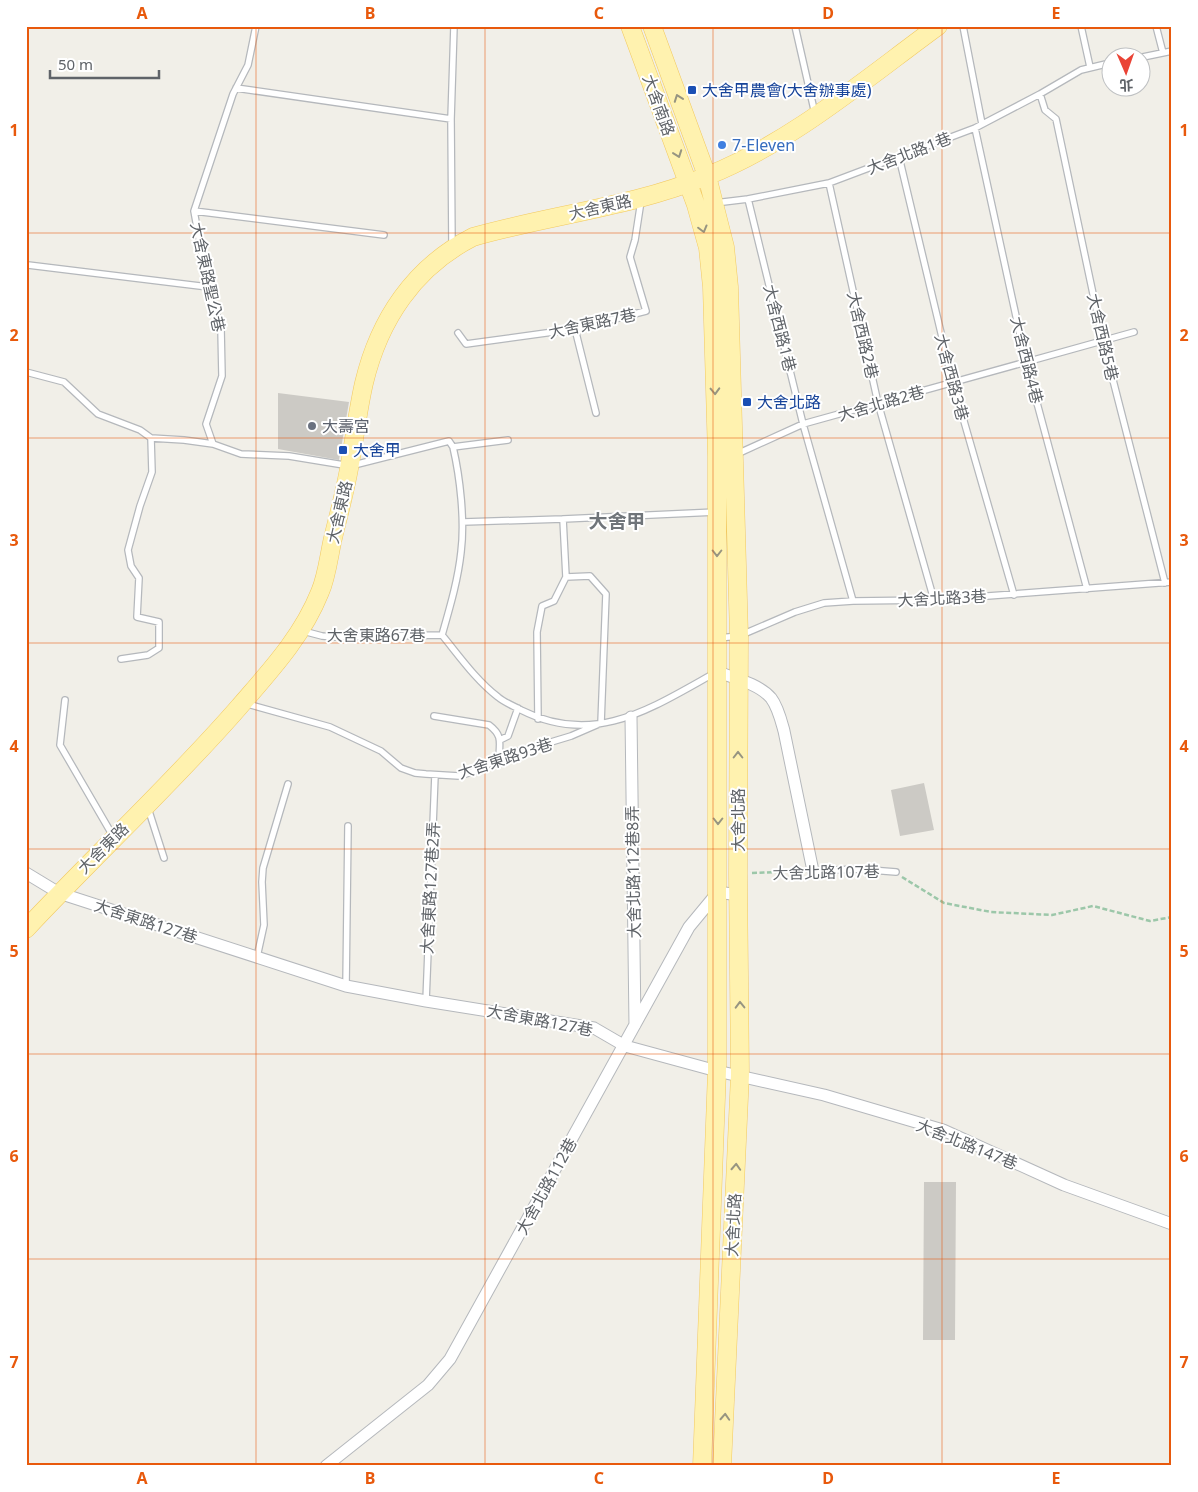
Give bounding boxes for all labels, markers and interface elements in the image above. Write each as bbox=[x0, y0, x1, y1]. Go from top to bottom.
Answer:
text: A bbox=[136, 2, 148, 24]
text: B bbox=[365, 2, 375, 24]
text: C bbox=[594, 2, 604, 24]
text: D bbox=[822, 2, 834, 24]
text: E bbox=[1052, 2, 1061, 24]
scale bar bbox=[50, 48, 159, 80]
north arrow bbox=[1100, 48, 1150, 98]
text: 50 m bbox=[58, 54, 93, 74]
street label: 大舍南路 bbox=[638, 71, 680, 139]
text: 北 bbox=[1119, 76, 1134, 95]
place label: 大舍甲農會(大舍辦事處) bbox=[702, 79, 872, 101]
marker: 大舍甲農會(大舍辦事處) bbox=[686, 84, 698, 96]
one-way arrow bbox=[674, 94, 684, 102]
text: 1 bbox=[9, 119, 19, 141]
text: 1 bbox=[1179, 119, 1189, 141]
street label: 大舍北路1巷 bbox=[863, 127, 955, 179]
place label: 7-Eleven bbox=[732, 134, 795, 156]
marker: 7-Eleven bbox=[716, 139, 728, 151]
one-way arrow bbox=[672, 149, 682, 158]
street label: 大舍東路 bbox=[566, 189, 634, 225]
street label: 大舍東路聖公巷 bbox=[186, 220, 230, 334]
one-way arrow bbox=[697, 225, 707, 233]
street label: 大舍西路1巷 bbox=[759, 282, 801, 374]
street label: 大舍西路2巷 bbox=[842, 289, 884, 381]
street label: 大舍西路5巷 bbox=[1082, 291, 1124, 383]
street label: 大舍東路7巷 bbox=[546, 303, 638, 343]
street label: 大舍西路4巷 bbox=[1006, 314, 1048, 406]
text: 2 bbox=[9, 324, 19, 346]
text: 2 bbox=[1179, 324, 1189, 346]
street label: 大舍西路3巷 bbox=[930, 331, 974, 423]
street label: 大舍北路2巷 bbox=[835, 380, 927, 426]
one-way arrow bbox=[710, 387, 721, 395]
place label: 大舍北路 bbox=[757, 391, 821, 413]
marker: 大舍北路 bbox=[741, 396, 753, 408]
place label: 大壽宮 bbox=[322, 415, 370, 437]
marker: 大壽宮 bbox=[306, 420, 318, 432]
place label: 大舍甲 bbox=[353, 439, 401, 461]
marker: 大舍甲 bbox=[337, 444, 349, 456]
street label: 大舍東路 bbox=[321, 478, 357, 546]
district label: 大舍甲 bbox=[588, 508, 646, 534]
text: 3 bbox=[9, 529, 19, 551]
text: 3 bbox=[1179, 529, 1189, 551]
one-way arrow bbox=[712, 550, 722, 558]
street label: 大舍北路3巷 bbox=[897, 585, 987, 611]
street label: 大舍東路67巷 bbox=[327, 624, 425, 646]
street label: 大舍東路93巷 bbox=[455, 732, 555, 784]
text: 4 bbox=[9, 735, 19, 757]
text: 4 bbox=[1179, 735, 1189, 757]
one-way arrow bbox=[733, 751, 743, 758]
street label: 大舍北路 bbox=[727, 788, 749, 852]
street label: 大舍北路112巷8弄 bbox=[621, 806, 645, 938]
street label: 大舍東路 bbox=[73, 818, 133, 878]
one-way arrow bbox=[713, 818, 723, 825]
street label: 大舍東路127巷2弄 bbox=[416, 821, 444, 955]
street label: 大舍北路107巷 bbox=[772, 860, 880, 884]
street label: 大舍東路127巷 bbox=[91, 894, 201, 948]
text: 5 bbox=[9, 940, 19, 962]
text: 5 bbox=[1179, 940, 1189, 962]
street label: 大舍東路127巷 bbox=[485, 999, 595, 1041]
one-way arrow bbox=[734, 1001, 745, 1009]
street label: 大舍北路147巷 bbox=[913, 1114, 1021, 1174]
street label: 大舍北路112巷 bbox=[510, 1134, 582, 1238]
text: 6 bbox=[9, 1145, 19, 1167]
text: 6 bbox=[1179, 1145, 1189, 1167]
one-way arrow bbox=[731, 1163, 742, 1171]
street label: 大舍北路 bbox=[720, 1192, 746, 1258]
text: 7 bbox=[9, 1351, 19, 1373]
text: 7 bbox=[1179, 1351, 1189, 1373]
one-way arrow bbox=[719, 1413, 730, 1421]
text: A bbox=[136, 1467, 148, 1489]
text: B bbox=[365, 1467, 375, 1489]
text: C bbox=[594, 1467, 604, 1489]
text: D bbox=[822, 1467, 834, 1489]
text: E bbox=[1052, 1467, 1061, 1489]

